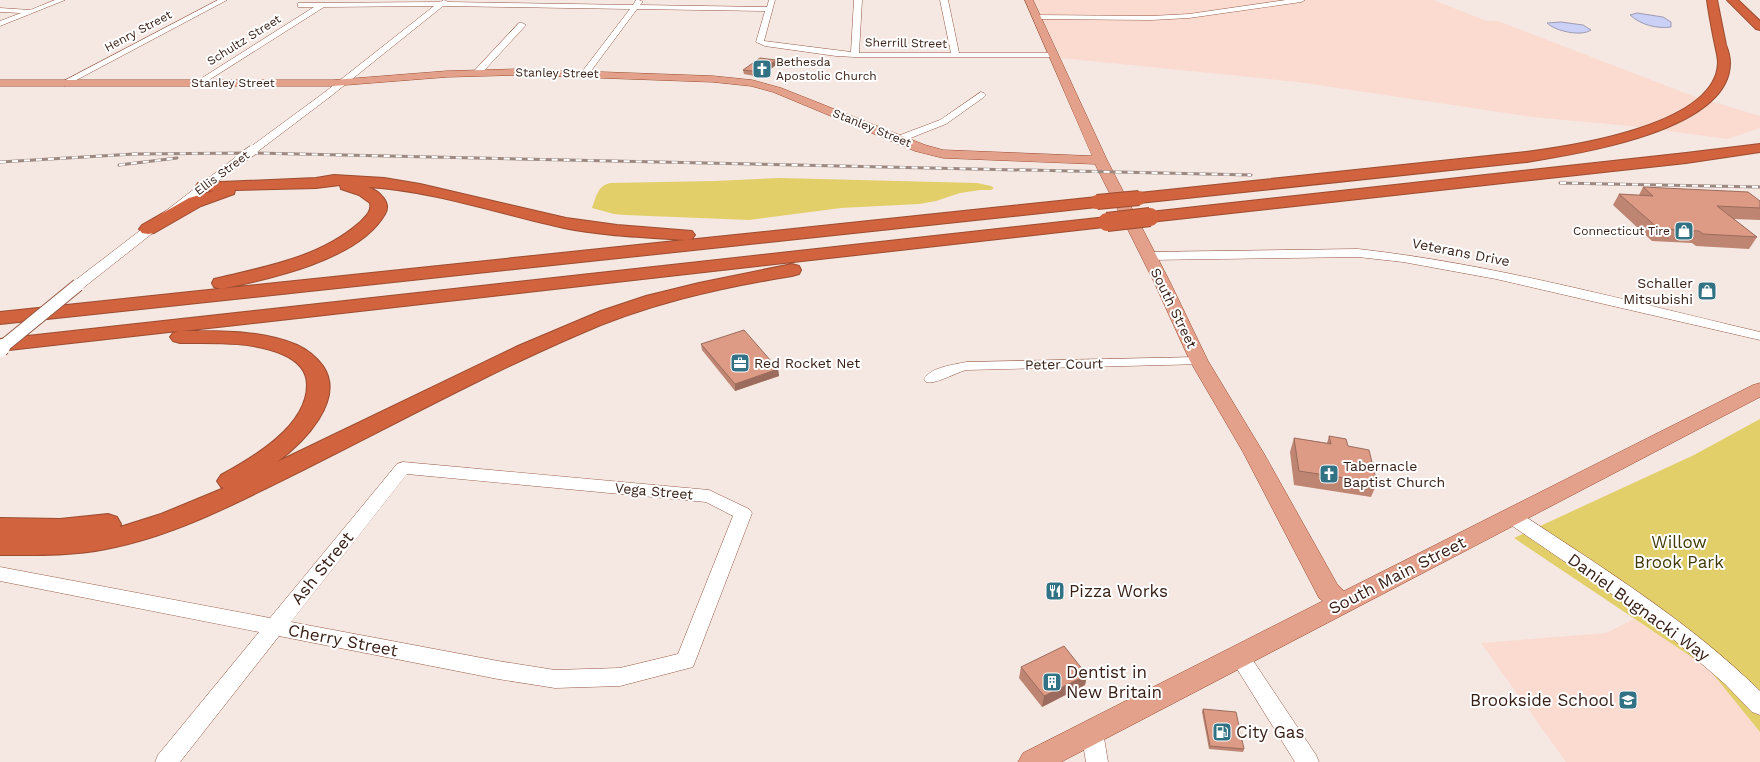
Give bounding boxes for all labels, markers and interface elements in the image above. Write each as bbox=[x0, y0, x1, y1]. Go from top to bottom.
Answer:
street label: Henry Street bbox=[102, 7, 174, 55]
street label: Schultz Street bbox=[205, 12, 283, 68]
street label: Sherrill Street bbox=[865, 35, 947, 51]
place label: Bethesda Apostolic Church bbox=[776, 55, 877, 83]
church icon: Bethesda Apostolic Church bbox=[751, 58, 773, 80]
street label: Stanley Street bbox=[515, 65, 599, 81]
street label: Stanley Street bbox=[191, 76, 275, 90]
street label: Stanley Street bbox=[831, 106, 913, 150]
street label: Ellis Street bbox=[192, 148, 252, 198]
shop icon: Connecticut Tire bbox=[1673, 220, 1695, 242]
place label: Connecticut Tire bbox=[1573, 224, 1670, 238]
street label: Veterans Drive bbox=[1411, 235, 1511, 269]
street label: South Street bbox=[1148, 265, 1200, 351]
place label: Schaller Mitsubishi bbox=[1623, 275, 1693, 307]
shop icon: Schaller Mitsubishi bbox=[1696, 280, 1718, 302]
office icon: Red Rocket Net bbox=[729, 352, 751, 374]
place label: Red Rocket Net bbox=[754, 355, 860, 371]
street label: Peter Court bbox=[1025, 355, 1103, 373]
place label: Tabernacle Baptist Church bbox=[1343, 458, 1445, 490]
church icon: Tabernacle Baptist Church bbox=[1318, 463, 1340, 485]
street label: Vega Street bbox=[614, 480, 694, 502]
street label: Ash Street bbox=[287, 528, 357, 608]
street label: South Main Street bbox=[1325, 532, 1469, 618]
park label: Willow Brook Park bbox=[1634, 532, 1724, 572]
street label: Daniel Bugnacki Way bbox=[1564, 549, 1714, 665]
restaurant icon: Pizza Works bbox=[1044, 580, 1066, 602]
place label: Pizza Works bbox=[1069, 581, 1168, 601]
street label: Cherry Street bbox=[287, 620, 399, 660]
place label: Dentist in New Britain bbox=[1066, 662, 1162, 702]
building icon: Dentist in New Britain bbox=[1041, 671, 1063, 693]
school or university icon: Brookside School bbox=[1617, 689, 1639, 711]
place label: Brookside School bbox=[1470, 690, 1615, 710]
fuel station icon: City Gas bbox=[1211, 721, 1233, 743]
place label: City Gas bbox=[1236, 722, 1304, 742]

